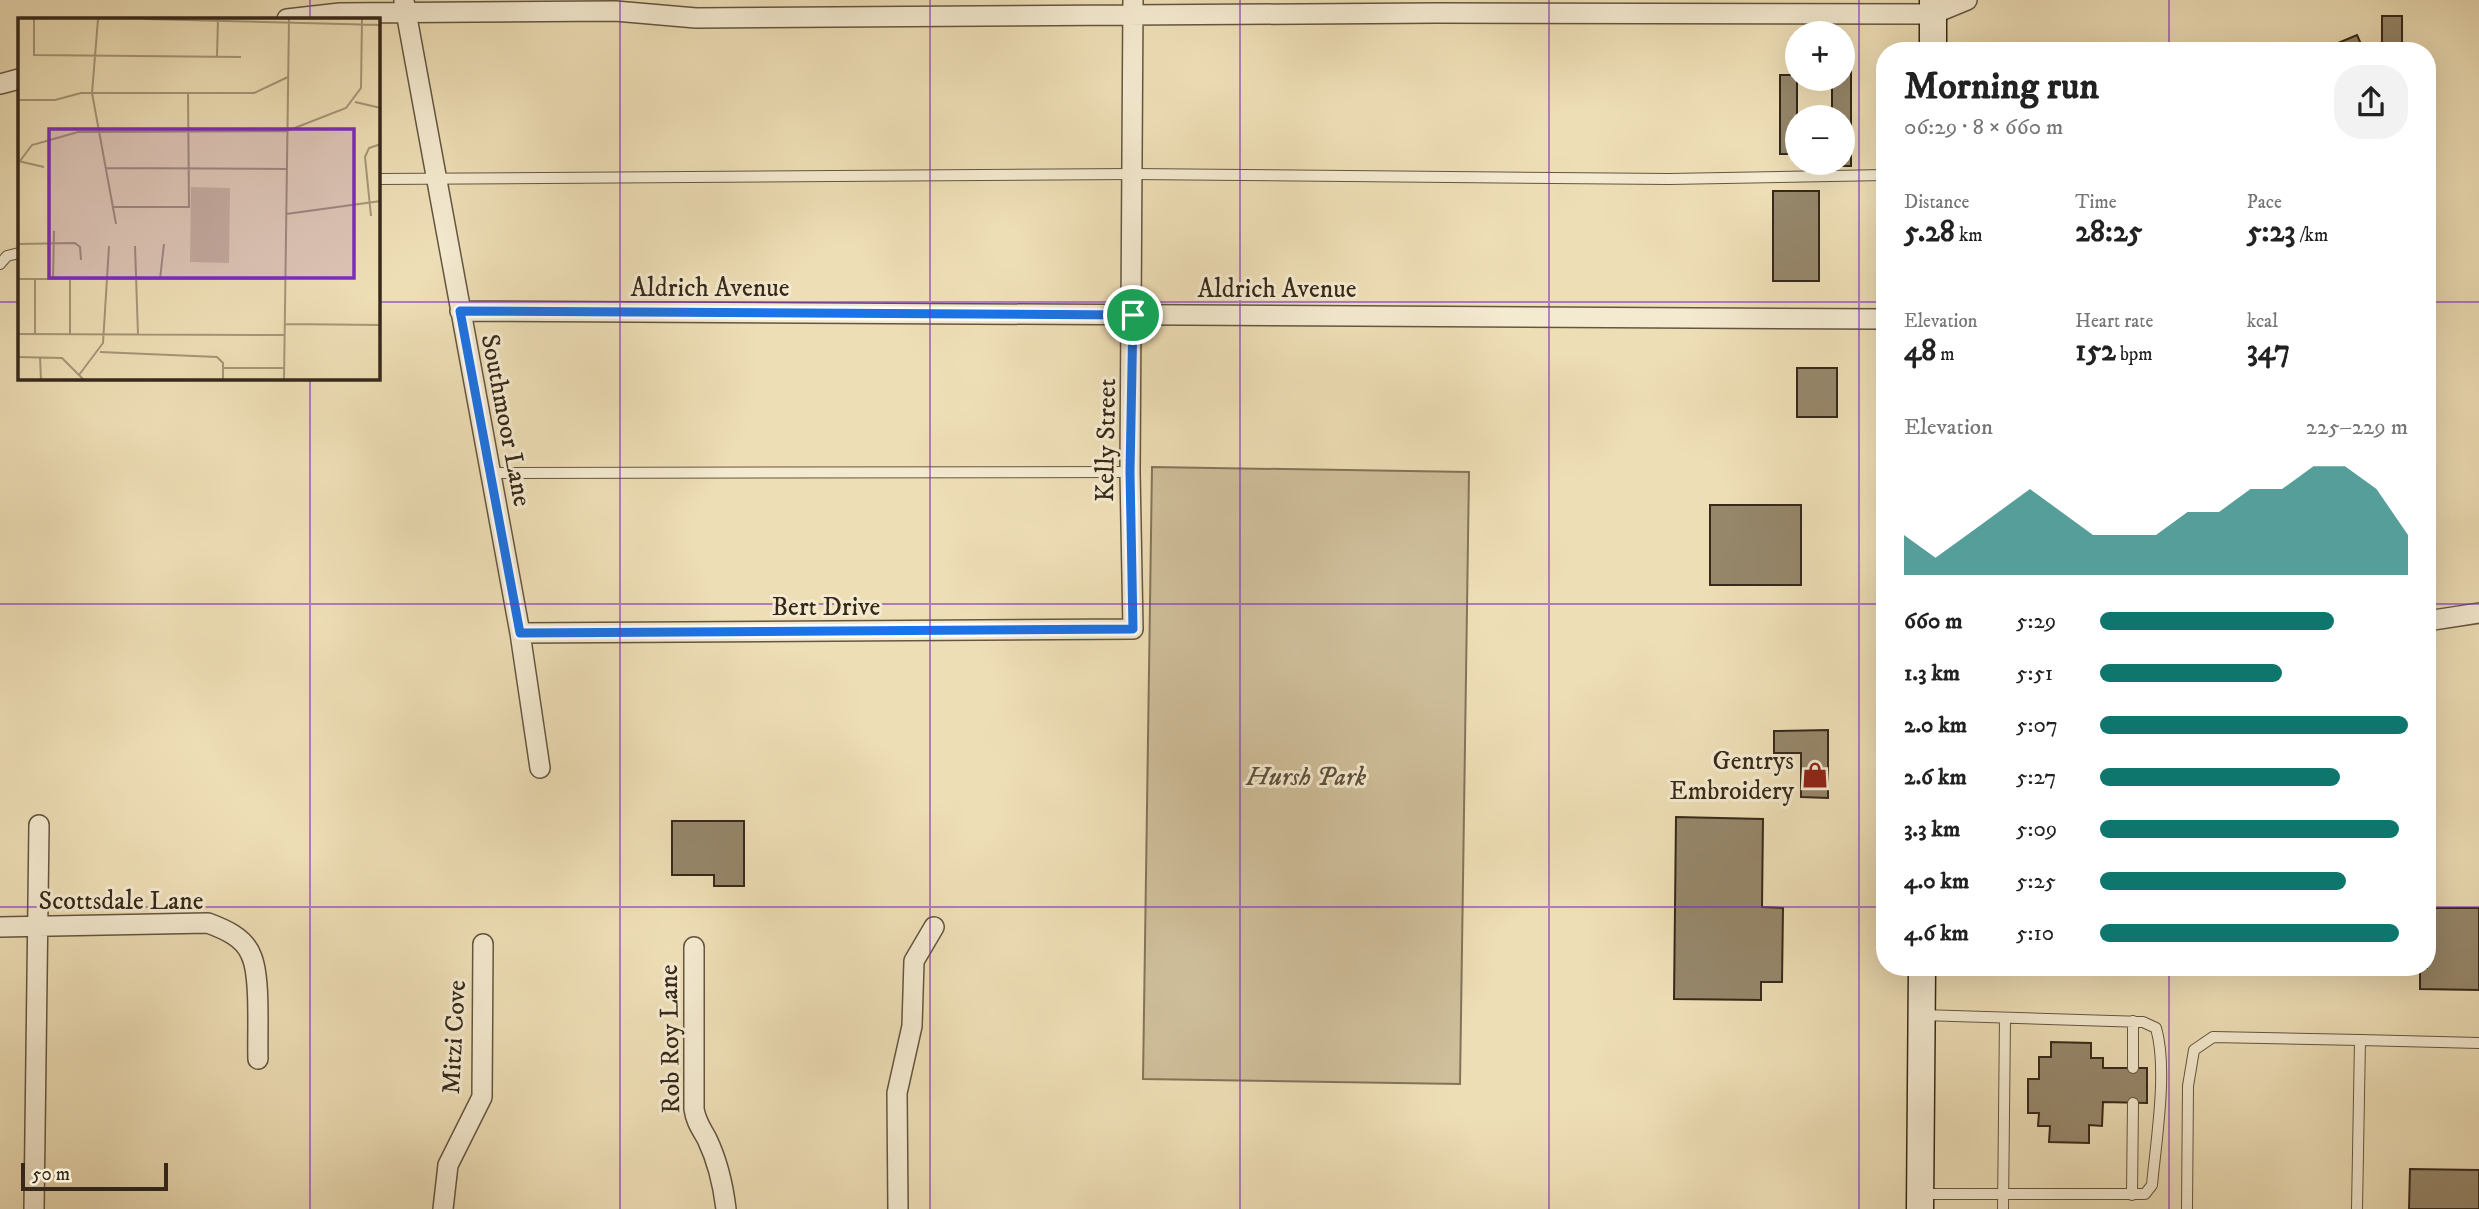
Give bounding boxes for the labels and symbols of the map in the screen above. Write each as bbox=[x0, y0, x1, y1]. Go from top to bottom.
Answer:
inset map bbox=[18, 18, 380, 380]
street label: Aldrich Avenue bbox=[630, 272, 790, 305]
street label: Aldrich Avenue bbox=[1197, 273, 1357, 306]
pin bbox=[1103, 285, 1163, 345]
street label: Southmoor Lane bbox=[473, 331, 538, 509]
street label: Kelly Street bbox=[1089, 378, 1124, 502]
street label: Bert Drive bbox=[772, 591, 880, 624]
place label: Gentrys Embroidery bbox=[1669, 745, 1795, 808]
shop icon: Gentrys Embroidery bbox=[1800, 760, 1830, 790]
park label: Hursh Park bbox=[1245, 761, 1366, 794]
street label: Scottsdale Lane bbox=[39, 885, 203, 918]
street label: Rob Roy Lane bbox=[653, 964, 688, 1114]
street label: Mitzi Cove bbox=[435, 979, 474, 1095]
scale bar bbox=[21, 1160, 168, 1192]

